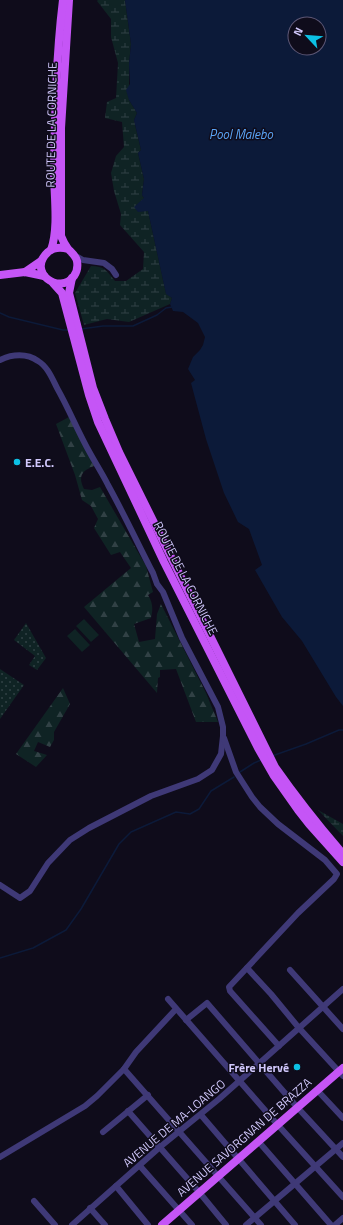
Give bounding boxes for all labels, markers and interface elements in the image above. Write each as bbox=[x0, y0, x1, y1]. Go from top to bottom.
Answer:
north arrow bbox=[287, 16, 327, 56]
text: N bbox=[289, 25, 307, 39]
street label: ROUTE DE LA CORNICHE bbox=[40, 62, 62, 188]
water label: Pool Malebo bbox=[209, 124, 274, 144]
place label: E.E.C. bbox=[25, 453, 54, 472]
marker: E.E.C. bbox=[12, 457, 22, 467]
street label: ROUTE DE LA CORNICHE bbox=[149, 518, 223, 638]
place label: Frère Hervé bbox=[228, 1058, 289, 1077]
marker: Frère Hervé bbox=[292, 1062, 302, 1072]
street label: AVENUE SAVORGNAN DE BRAZZA bbox=[172, 1073, 316, 1201]
street label: AVENUE DE MA-LOANGO bbox=[119, 1074, 229, 1172]

